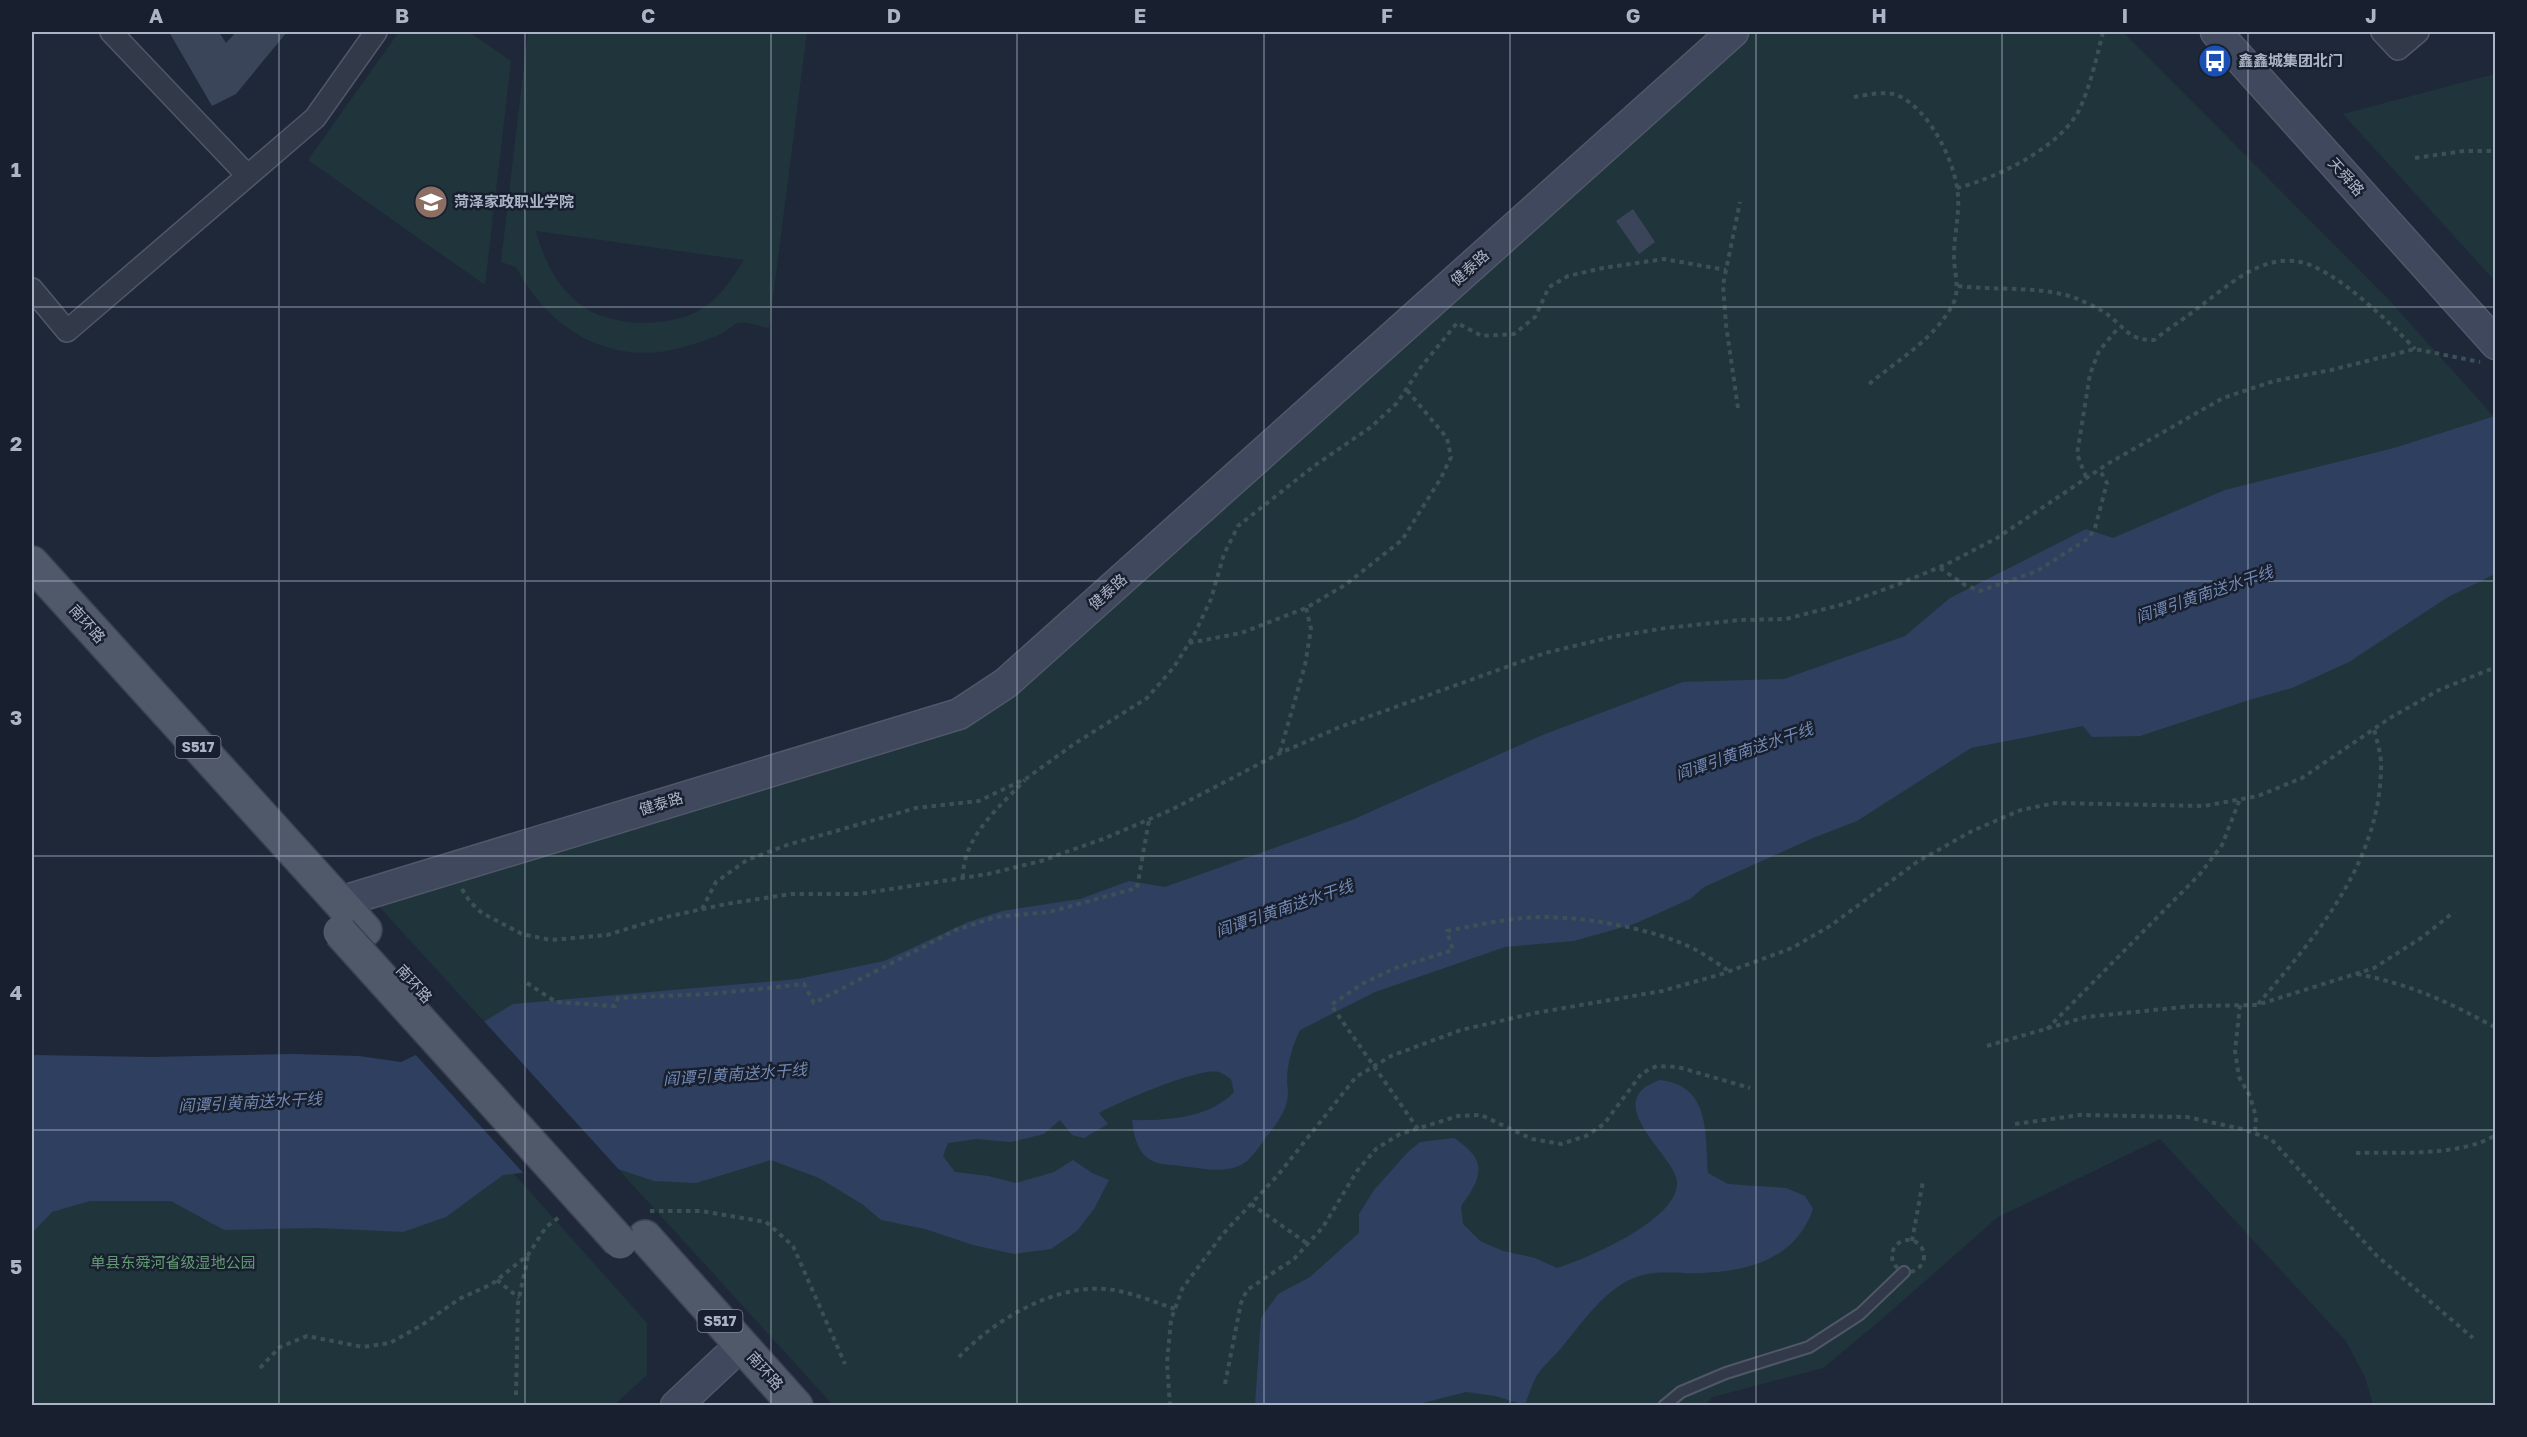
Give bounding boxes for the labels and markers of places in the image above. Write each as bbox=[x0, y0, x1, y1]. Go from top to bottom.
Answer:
bus stop icon: 鑫鑫城集团北门 bbox=[2197, 43, 2233, 79]
place label: 鑫鑫城集团北门 bbox=[2238, 51, 2343, 69]
school or university icon: 菏泽家政职业学院 bbox=[413, 184, 449, 220]
place label: 菏泽家政职业学院 bbox=[454, 192, 574, 210]

